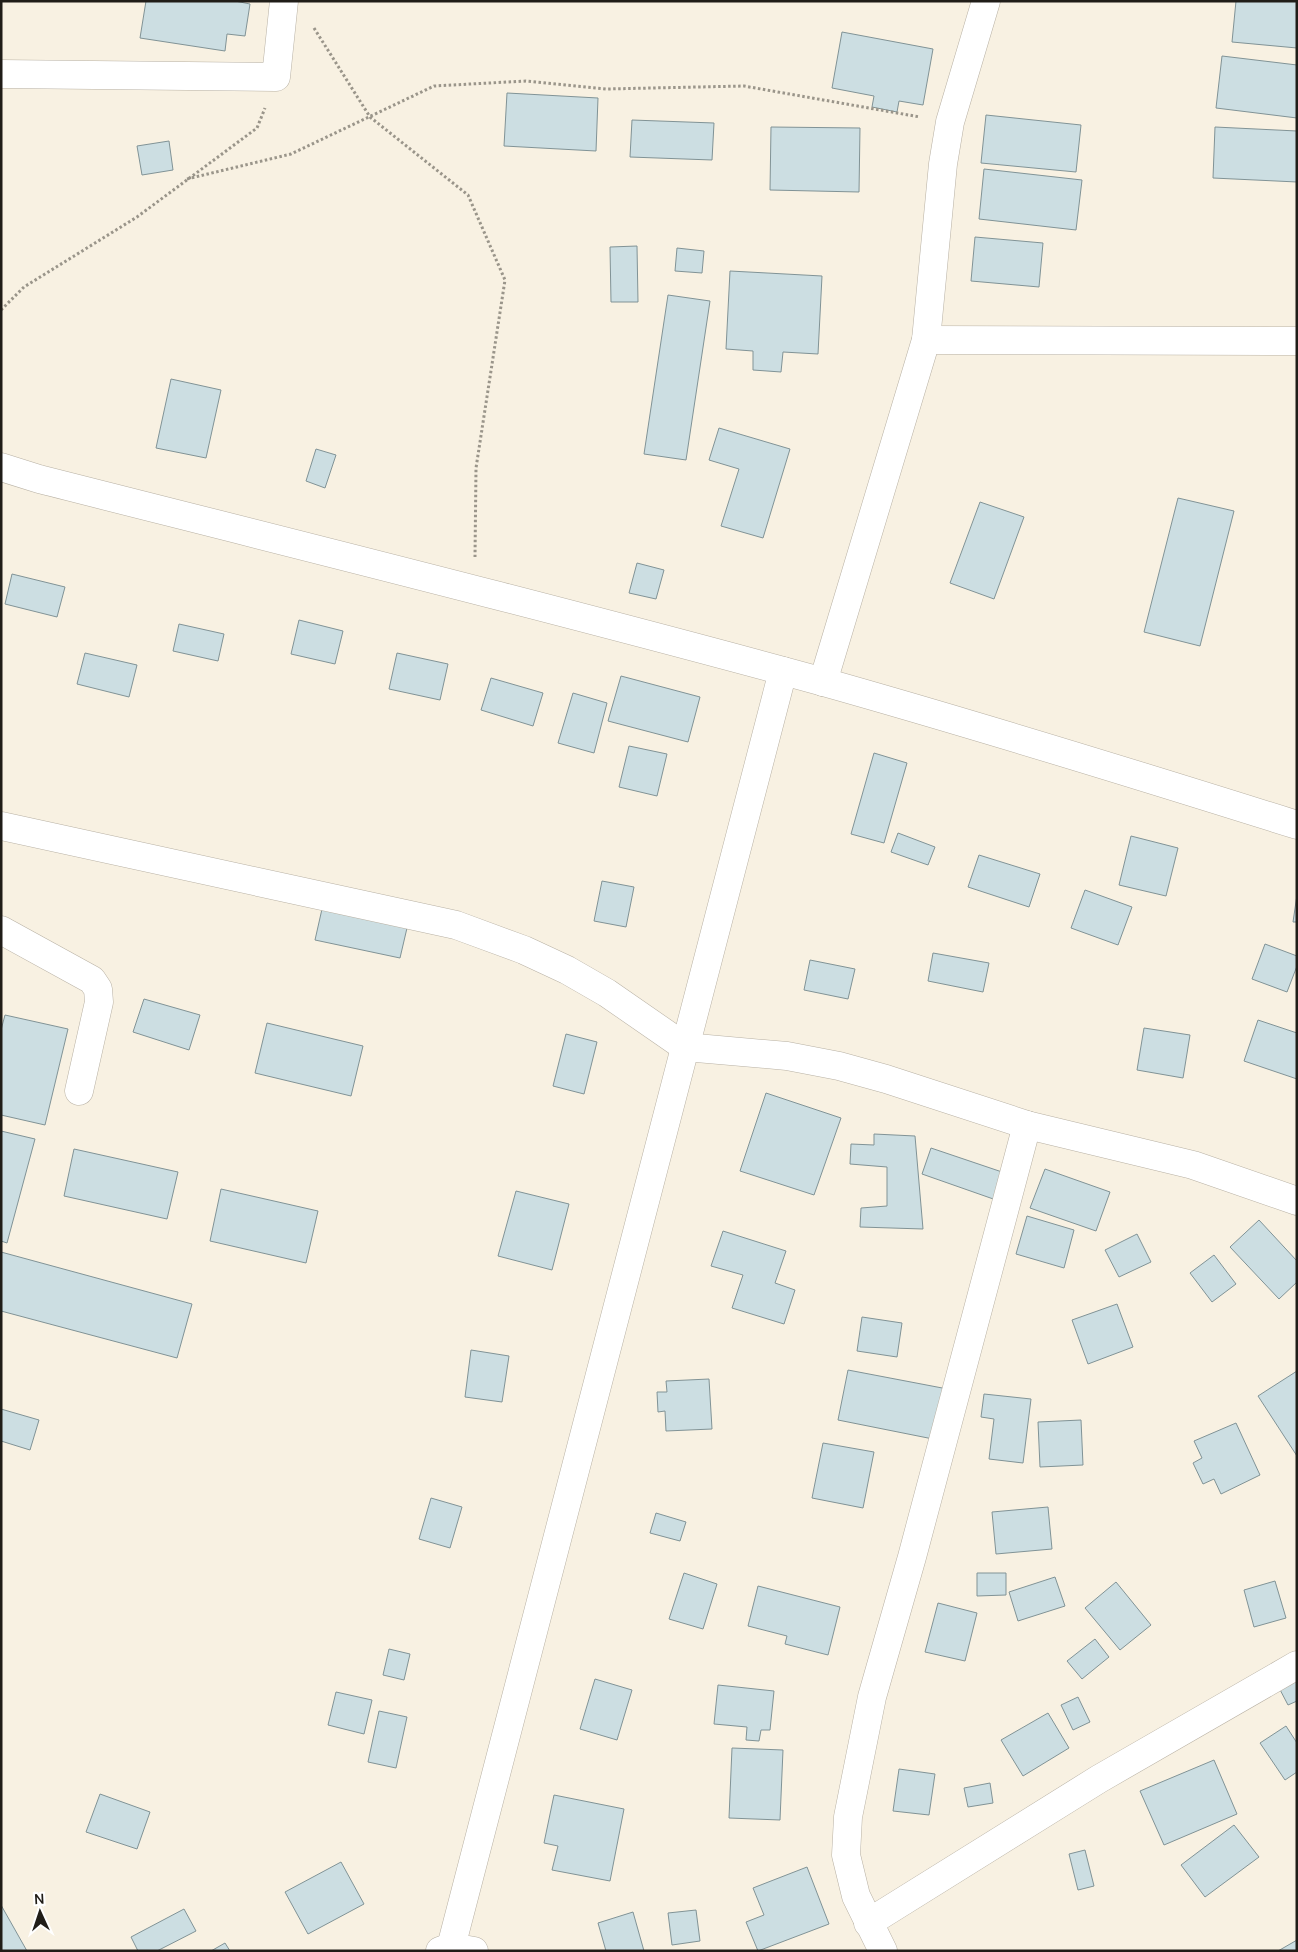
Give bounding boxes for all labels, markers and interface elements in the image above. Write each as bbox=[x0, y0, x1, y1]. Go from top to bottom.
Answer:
north arrow bbox=[15, 1887, 65, 1937]
text: N bbox=[34, 1889, 45, 1908]

